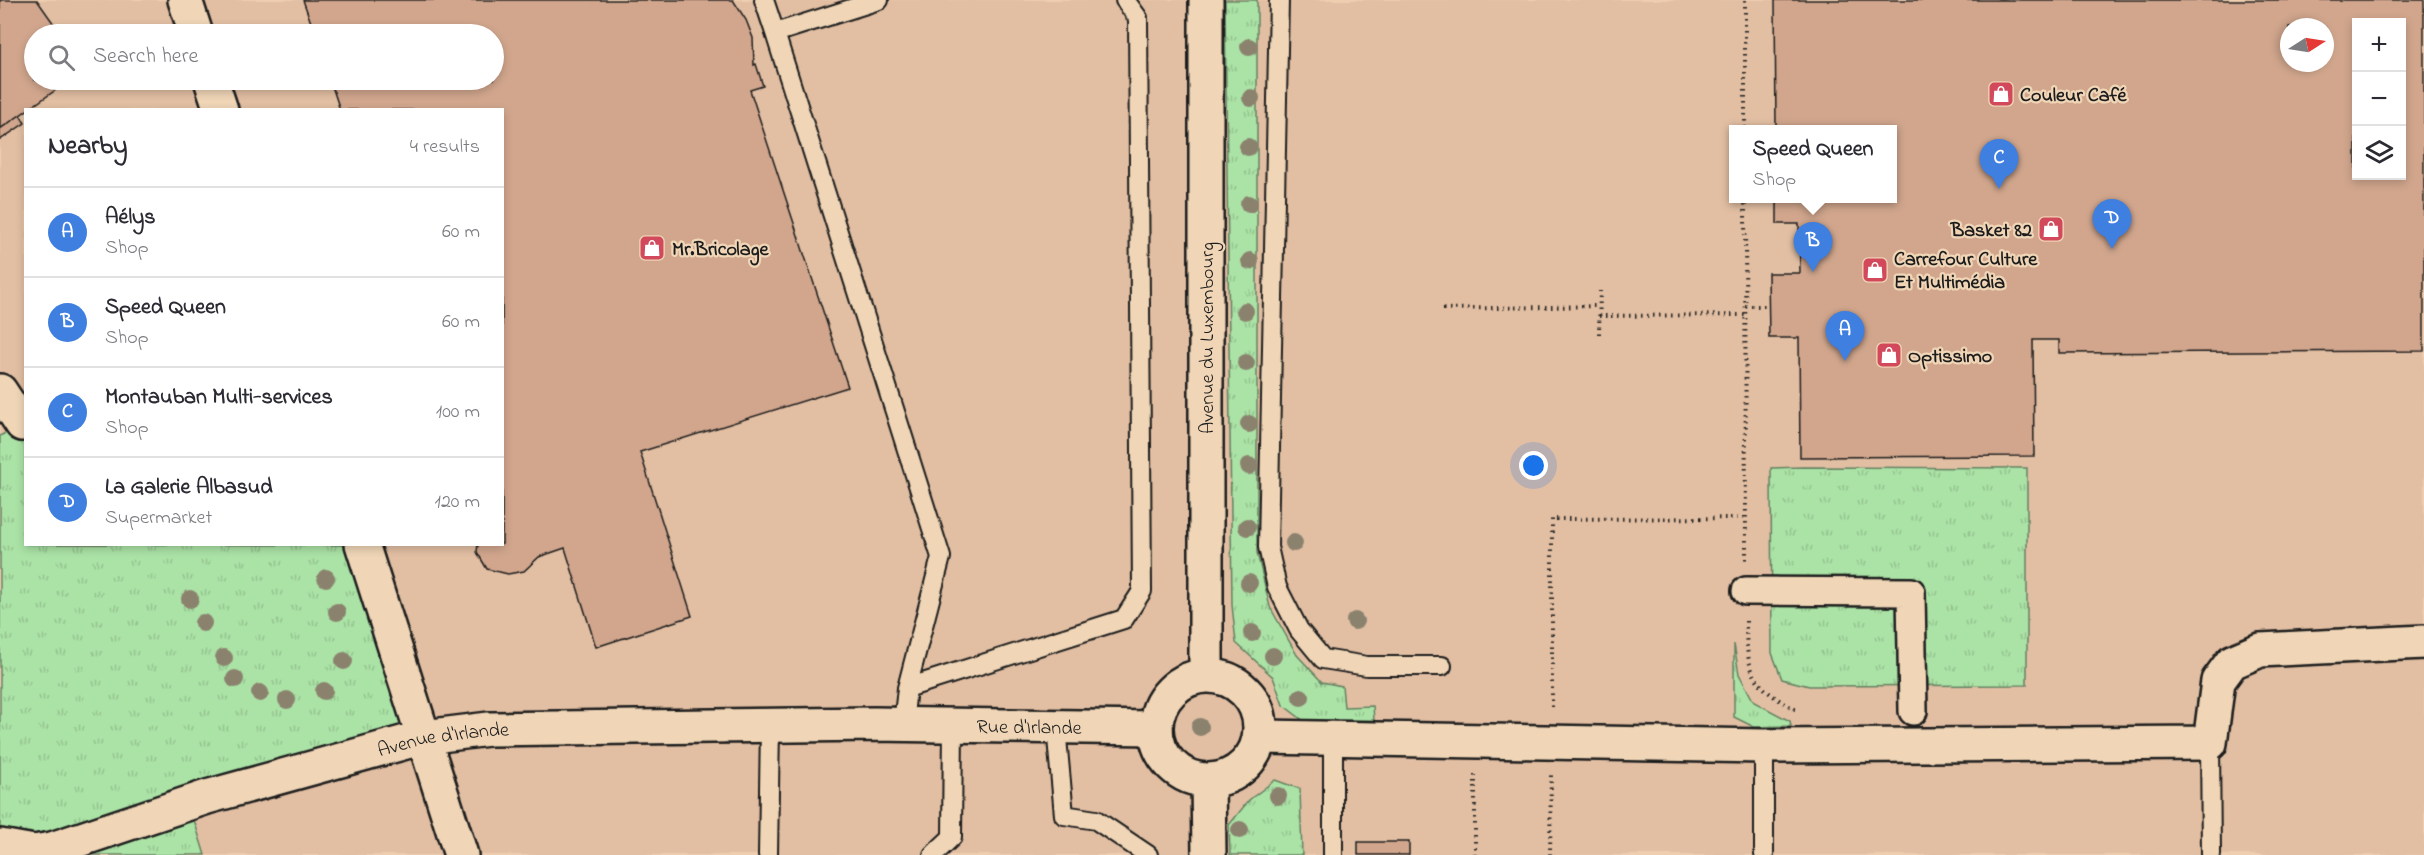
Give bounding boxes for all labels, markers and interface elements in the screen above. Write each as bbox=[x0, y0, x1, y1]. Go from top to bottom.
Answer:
north arrow bbox=[2280, 18, 2334, 72]
map controls bbox=[2352, 18, 2406, 180]
button: + bbox=[2352, 18, 2406, 72]
search box bbox=[24, 24, 504, 90]
icon: search bbox=[45, 41, 78, 74]
text: Search here bbox=[93, 41, 198, 73]
button: − bbox=[2352, 72, 2406, 126]
shop icon: Couleur Café bbox=[1986, 79, 2016, 109]
place label: Couleur Café bbox=[2020, 82, 2128, 111]
popup bbox=[1729, 125, 1897, 203]
button: layers bbox=[2352, 126, 2406, 180]
text: Nearby bbox=[48, 128, 127, 166]
text: 4 results bbox=[410, 133, 480, 162]
text: Speed Queen bbox=[1753, 134, 1873, 166]
pin: C bbox=[1980, 140, 2018, 189]
text: Shop bbox=[1753, 166, 1796, 195]
pin: D bbox=[2092, 200, 2132, 249]
text: Aélys bbox=[105, 202, 156, 234]
shop icon: Basket 82 bbox=[2036, 214, 2066, 244]
place label: Basket 82 bbox=[1950, 217, 2032, 246]
text: A bbox=[61, 218, 74, 247]
text: 60 m bbox=[442, 218, 480, 247]
pin: B bbox=[1794, 222, 1832, 272]
shop icon: Mr.Bricolage bbox=[637, 233, 667, 263]
text: Shop bbox=[105, 234, 149, 263]
place label: Mr.Bricolage bbox=[672, 236, 770, 266]
street label: Avenue du Luxembourg bbox=[1194, 242, 1224, 434]
place label: Carrefour Culture Et Multimédia bbox=[1894, 246, 2038, 298]
shop icon: Carrefour Culture Et Multimédia bbox=[1860, 255, 1890, 285]
text: Speed Queen bbox=[105, 292, 226, 324]
text: B bbox=[61, 308, 74, 337]
text: 60 m bbox=[442, 308, 480, 337]
pin: A bbox=[1826, 312, 1864, 361]
text: Shop bbox=[105, 324, 149, 353]
shop icon: Optissimo bbox=[1874, 340, 1904, 370]
place label: Optissimo bbox=[1908, 343, 1992, 372]
text: Montauban Multi-services bbox=[105, 382, 333, 414]
text: C bbox=[62, 398, 73, 427]
text: 100 m bbox=[436, 398, 480, 427]
text: Shop bbox=[105, 414, 149, 443]
your location bbox=[1519, 451, 1548, 480]
text: La Galerie Albasud bbox=[105, 472, 273, 504]
text: D bbox=[60, 488, 75, 517]
text: 120 m bbox=[435, 488, 480, 517]
text: Supermarket bbox=[105, 504, 212, 533]
street label: Rue d'Irlande bbox=[976, 713, 1082, 744]
street label: Avenue d'Irlande bbox=[374, 717, 509, 766]

